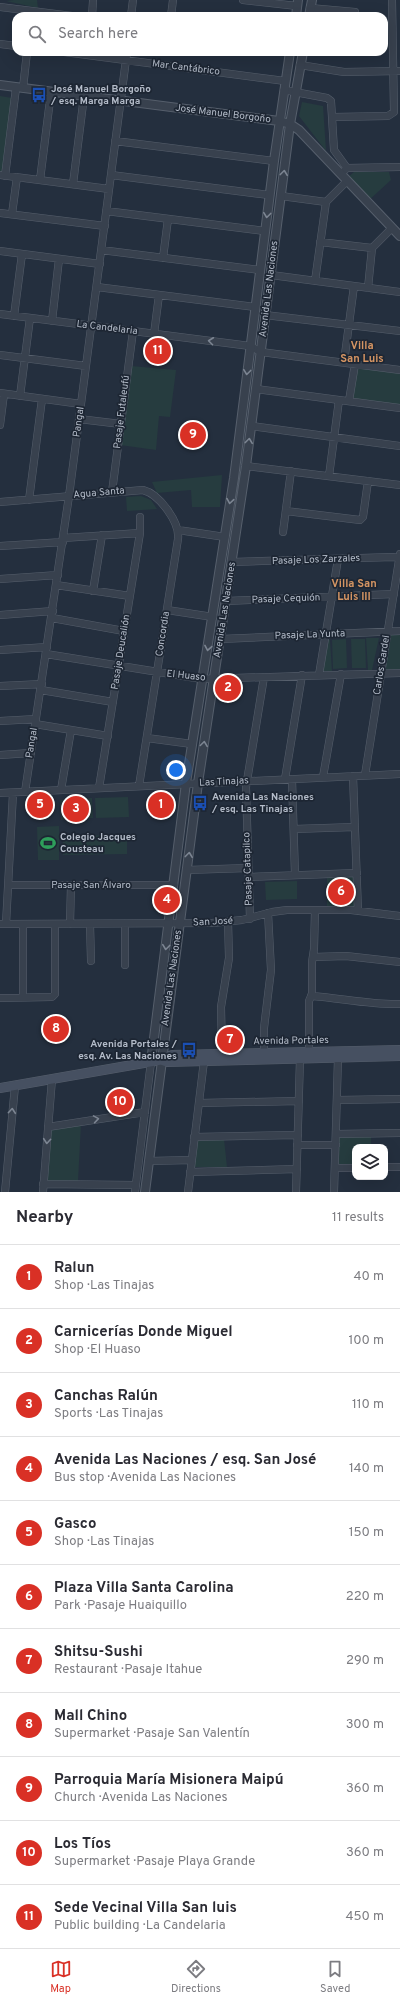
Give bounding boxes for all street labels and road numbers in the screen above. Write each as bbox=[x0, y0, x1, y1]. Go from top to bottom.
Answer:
street label: Mar Cantábrico bbox=[151, 57, 221, 79]
street label: José Manuel Borgoño bbox=[174, 102, 272, 126]
street label: Avenida Las Naciones bbox=[257, 240, 281, 338]
street label: La Candelaria bbox=[76, 318, 138, 338]
street label: Pasaje Futaleufú bbox=[111, 374, 133, 450]
street label: Pangal bbox=[70, 406, 88, 438]
street label: Agua Santa bbox=[73, 484, 125, 502]
street label: Pasaje Los Zarzales bbox=[272, 552, 361, 568]
street label: Avenida Las Naciones bbox=[211, 561, 239, 659]
street label: Pasaje Cequión bbox=[251, 591, 321, 607]
street label: Concordia bbox=[153, 611, 173, 657]
street label: Pasaje Deucalión bbox=[109, 613, 133, 691]
street label: Pasaje La Yunta bbox=[275, 627, 345, 643]
street label: Carlos Gardel bbox=[371, 634, 393, 696]
street label: El Huaso bbox=[166, 667, 207, 685]
street label: Pangal bbox=[23, 727, 41, 759]
street label: Las Tinajas bbox=[199, 774, 249, 790]
street label: Pasaje Catapilco bbox=[240, 831, 256, 906]
street label: Pasaje San Álvaro bbox=[51, 879, 131, 892]
street label: San José bbox=[193, 914, 233, 930]
street label: Avenida Las Naciones bbox=[159, 929, 185, 1027]
street label: Avenida Portales bbox=[253, 1034, 329, 1048]

